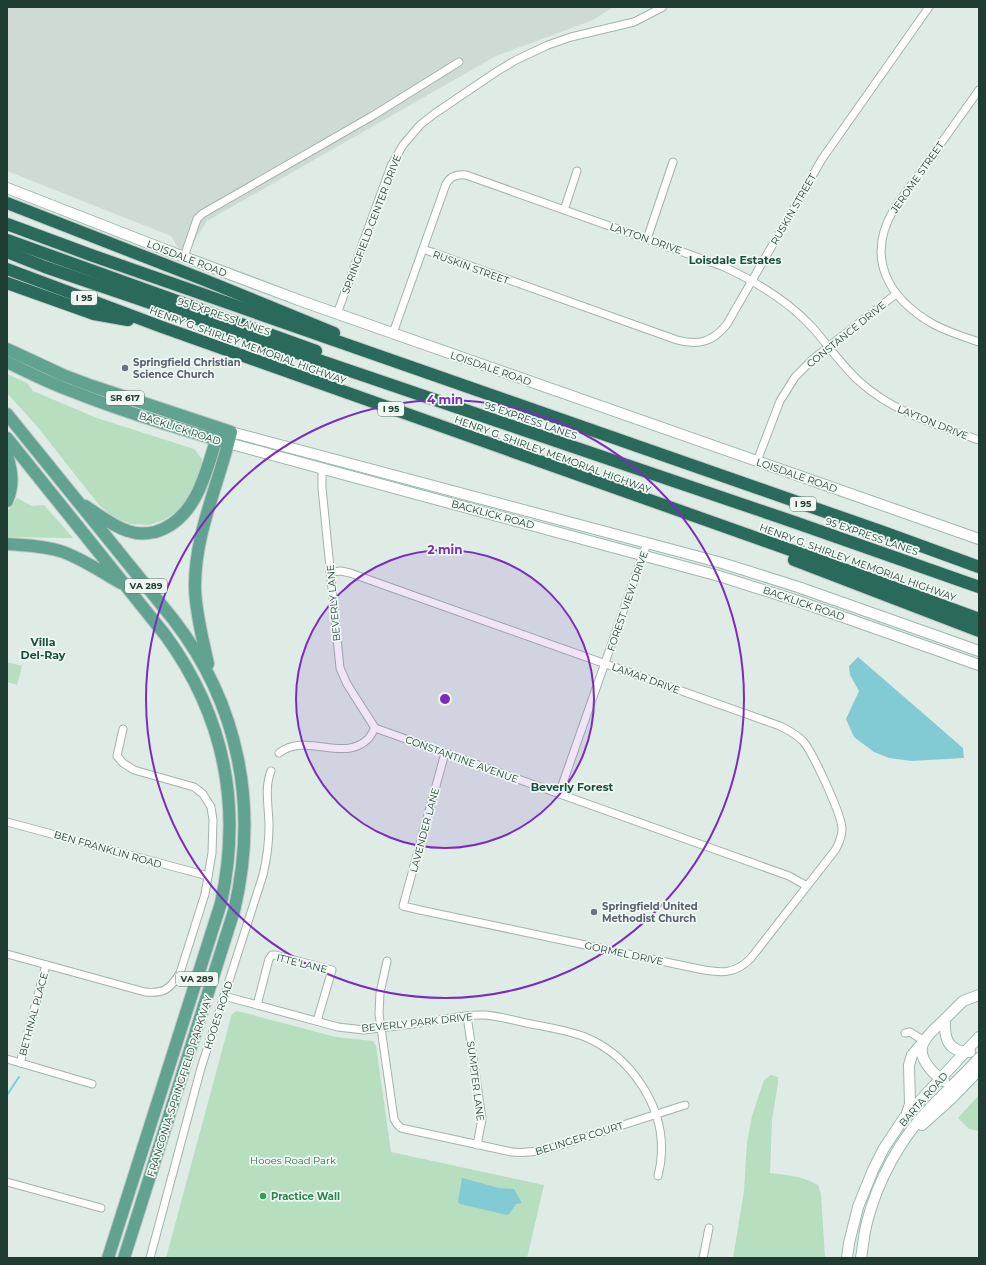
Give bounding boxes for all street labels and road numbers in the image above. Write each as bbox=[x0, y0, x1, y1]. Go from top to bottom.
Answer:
street label: JEROME STREET bbox=[887, 139, 947, 216]
street label: SPRINGFIELD CENTER DRIVE bbox=[339, 152, 404, 296]
street label: RUSKIN STREET bbox=[768, 171, 819, 247]
street label: LAYTON DRIVE bbox=[608, 220, 684, 257]
street label: LOISDALE ROAD bbox=[145, 237, 229, 280]
street label: RUSKIN STREET bbox=[431, 248, 511, 287]
road number: I 95 bbox=[71, 291, 97, 305]
street label: 95 EXPRESS LANES bbox=[176, 294, 272, 338]
street label: CONSTANCE DRIVE bbox=[804, 298, 889, 370]
street label: HENRY G. SHIRLEY MEMORIAL HIGHWAY bbox=[148, 304, 349, 387]
street label: LOISDALE ROAD bbox=[449, 349, 533, 388]
road number: SR 617 bbox=[106, 391, 144, 405]
street label: 95 EXPRESS LANES bbox=[483, 398, 579, 442]
road number: I 95 bbox=[378, 402, 404, 416]
street label: LAYTON DRIVE bbox=[895, 402, 971, 443]
street label: BACKLICK ROAD bbox=[137, 409, 222, 448]
street label: HENRY G. SHIRLEY MEMORIAL HIGHWAY bbox=[453, 413, 654, 496]
street label: LOISDALE ROAD bbox=[755, 456, 839, 495]
street label: BACKLICK ROAD bbox=[450, 497, 536, 532]
road number: I 95 bbox=[790, 497, 816, 511]
street label: 95 EXPRESS LANES bbox=[824, 514, 920, 558]
street label: HENRY G. SHIRLEY MEMORIAL HIGHWAY bbox=[758, 521, 959, 604]
street label: FOREST VIEW DRIVE bbox=[604, 549, 651, 653]
street label: BEVERLY LANE bbox=[324, 564, 343, 642]
road number: VA 289 bbox=[125, 579, 167, 593]
street label: BACKLICK ROAD bbox=[761, 583, 846, 624]
street label: LAMAR DRIVE bbox=[610, 660, 682, 697]
street label: CONSTANTINE AVENUE bbox=[404, 733, 520, 786]
street label: LAVENDER LANE bbox=[407, 786, 442, 874]
street label: BEN FRANKLIN ROAD bbox=[52, 828, 163, 871]
street label: GORMEL DRIVE bbox=[583, 939, 665, 968]
street label: ITTE LANE bbox=[275, 951, 329, 976]
street label: BETHNAL PLACE bbox=[16, 971, 51, 1057]
road number: VA 289 bbox=[176, 972, 218, 986]
street label: HOOES ROAD bbox=[201, 979, 236, 1051]
street label: FRANCONIA-SPRINGFIELD PARKWAY bbox=[144, 993, 215, 1178]
street label: BEVERLY PARK DRIVE bbox=[361, 1010, 474, 1035]
street label: SUMPTER LANE bbox=[464, 1040, 487, 1122]
street label: BARTA ROAD bbox=[896, 1069, 951, 1129]
street label: BELINGER COURT bbox=[534, 1119, 625, 1158]

